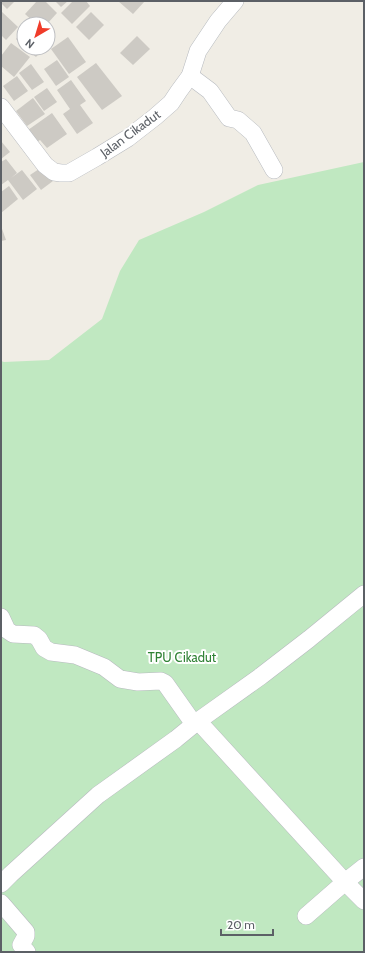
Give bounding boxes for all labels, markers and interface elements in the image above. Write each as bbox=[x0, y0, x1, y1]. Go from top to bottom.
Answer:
north arrow bbox=[16, 16, 56, 56]
text: N bbox=[22, 36, 37, 52]
street label: Jalan Cikadut bbox=[96, 105, 164, 161]
park label: TPU Cikadut bbox=[148, 649, 217, 665]
scale bar bbox=[221, 911, 273, 937]
text: 20 m bbox=[227, 917, 255, 932]

